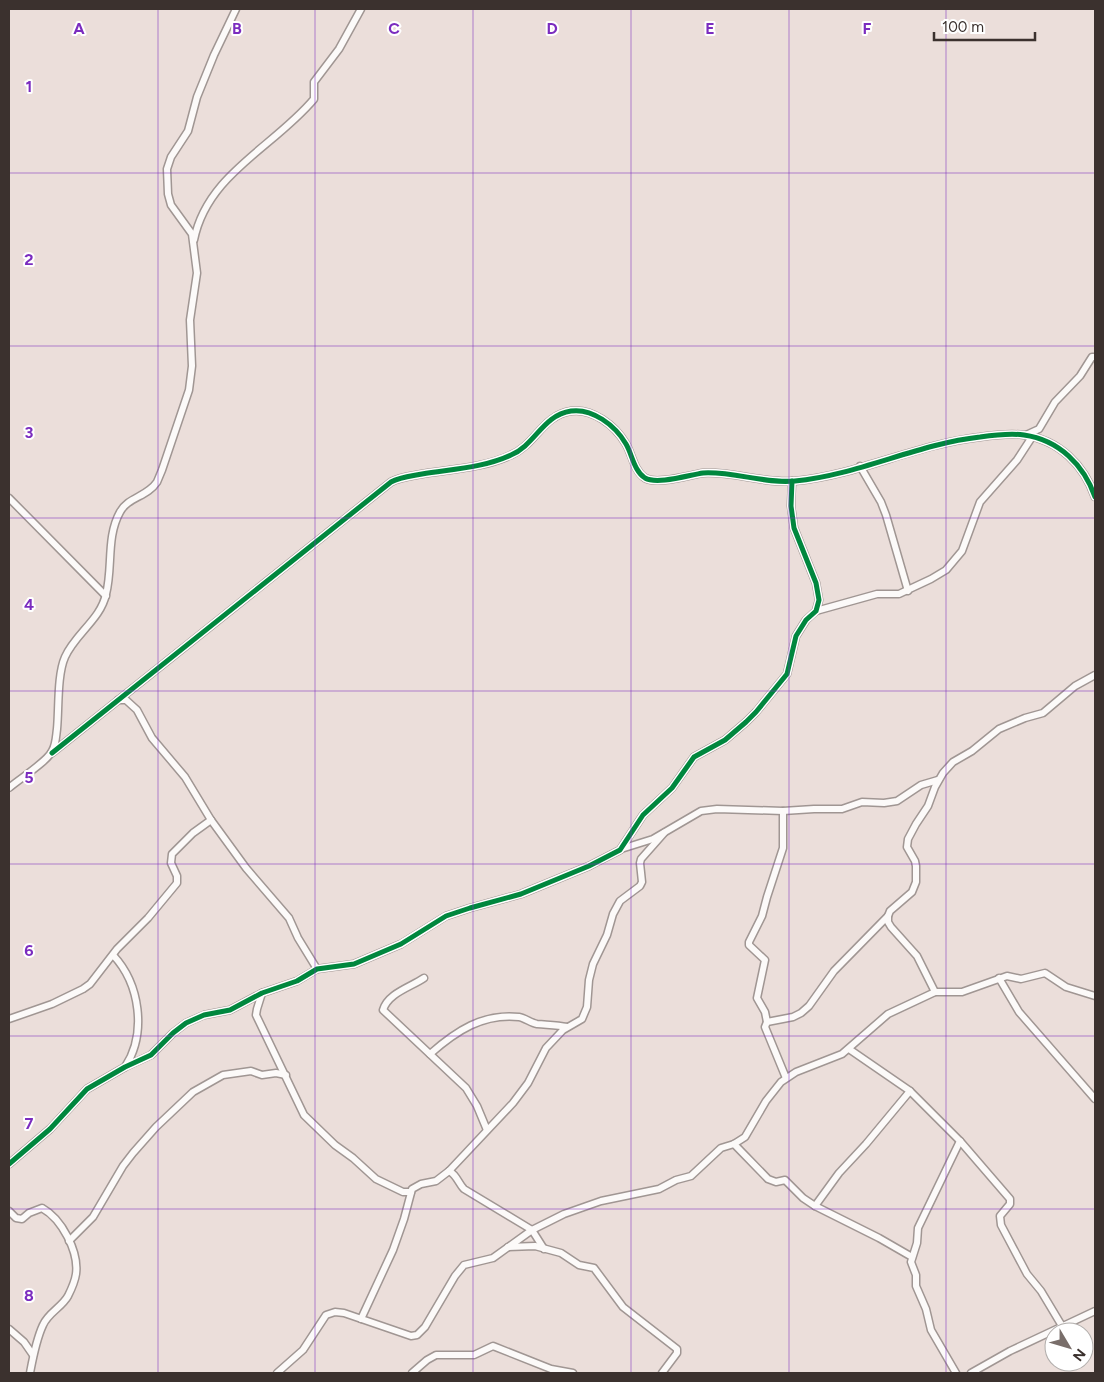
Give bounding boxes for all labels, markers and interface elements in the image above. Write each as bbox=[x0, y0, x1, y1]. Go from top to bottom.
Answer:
scale bar bbox=[934, 10, 1035, 42]
text: 100 m bbox=[942, 18, 984, 36]
text: A bbox=[73, 19, 85, 38]
text: B bbox=[232, 19, 242, 38]
text: C bbox=[388, 19, 400, 38]
text: D bbox=[546, 19, 558, 38]
text: E bbox=[705, 19, 715, 38]
text: F bbox=[863, 19, 872, 38]
text: 1 bbox=[26, 77, 32, 96]
text: 2 bbox=[24, 250, 34, 269]
text: 3 bbox=[25, 423, 34, 442]
text: 4 bbox=[24, 595, 34, 614]
text: 5 bbox=[24, 768, 34, 787]
text: 6 bbox=[24, 941, 34, 960]
text: 7 bbox=[25, 1114, 34, 1133]
text: 8 bbox=[24, 1286, 34, 1305]
north arrow bbox=[1044, 1322, 1094, 1372]
text: N bbox=[1069, 1345, 1089, 1364]

